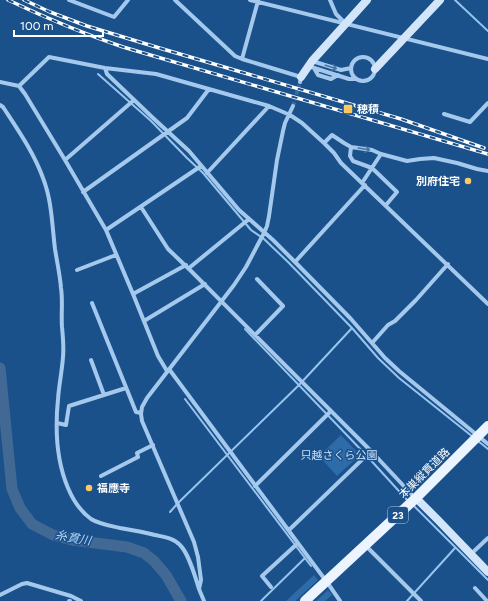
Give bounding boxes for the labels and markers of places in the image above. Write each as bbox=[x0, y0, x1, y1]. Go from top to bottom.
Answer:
marker: 穂積 bbox=[342, 103, 354, 115]
place label: 穂積 bbox=[357, 103, 379, 116]
place label: 別府住宅 bbox=[416, 175, 460, 188]
marker: 別府住宅 bbox=[463, 176, 473, 186]
place label: 福應寺 bbox=[97, 482, 130, 495]
marker: 福應寺 bbox=[84, 483, 94, 493]

